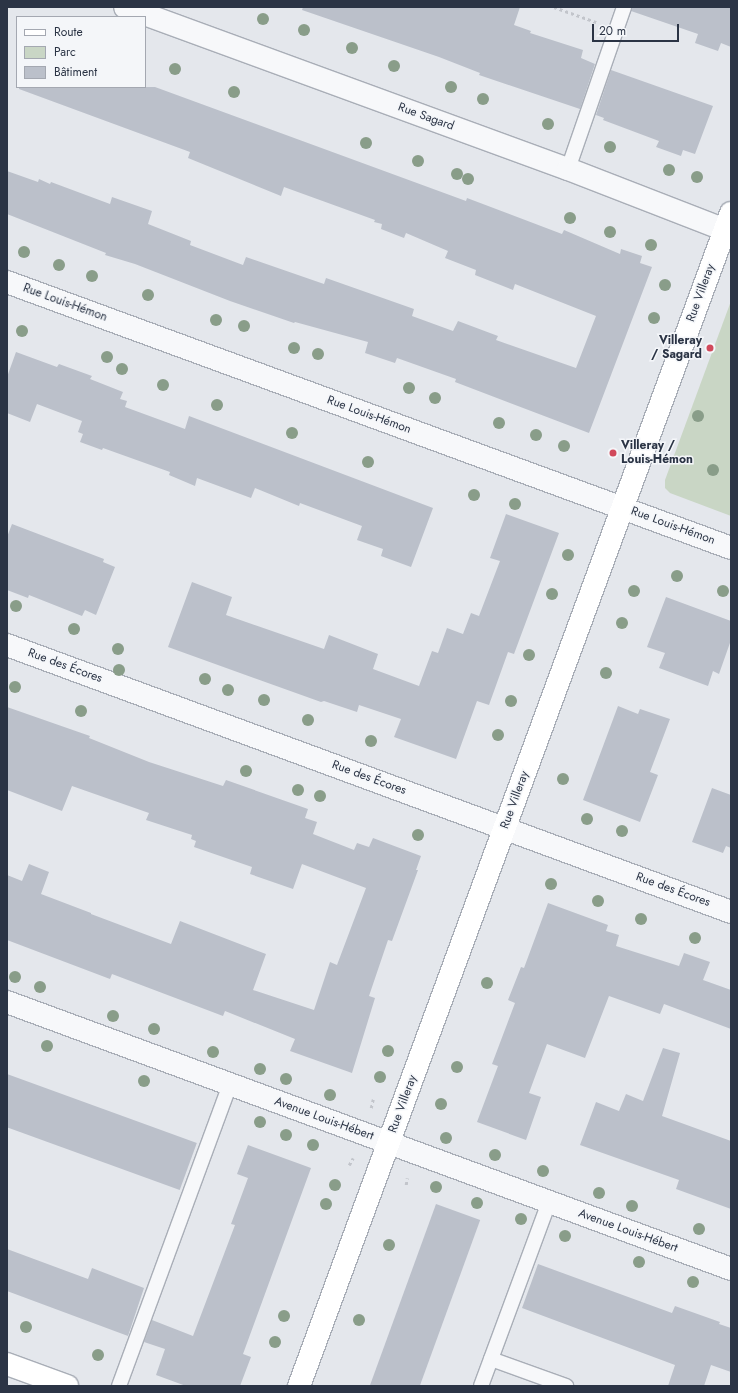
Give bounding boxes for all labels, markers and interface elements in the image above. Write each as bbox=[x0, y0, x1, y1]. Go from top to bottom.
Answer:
legend bbox=[16, 16, 146, 88]
scale bar bbox=[594, 16, 681, 42]
text: 20 m bbox=[599, 22, 626, 40]
text: Route bbox=[54, 23, 83, 41]
text: Parc bbox=[54, 43, 76, 61]
text: Bâtiment bbox=[54, 63, 97, 81]
street label: Rue Sagard bbox=[396, 100, 456, 134]
street label: Rue Villeray bbox=[684, 262, 718, 324]
street label: Rue Louis-Hémon bbox=[21, 281, 109, 325]
place label: Villeray / Sagard bbox=[651, 334, 702, 362]
marker: Villeray / Sagard bbox=[705, 343, 715, 353]
street label: Rue Louis-Hémon bbox=[325, 393, 413, 437]
place label: Villeray / Louis-Hémon bbox=[621, 439, 693, 467]
marker: Villeray / Louis-Hémon bbox=[608, 448, 618, 458]
street label: Rue Louis-Hémon bbox=[629, 504, 717, 548]
street label: Rue des Écores bbox=[26, 646, 104, 686]
street label: Rue des Écores bbox=[330, 758, 408, 798]
street label: Rue Villeray bbox=[498, 769, 532, 831]
street label: Rue des Écores bbox=[634, 870, 712, 910]
street label: Rue Villeray bbox=[386, 1073, 420, 1135]
street label: Avenue Louis-Hébert bbox=[272, 1094, 376, 1144]
street label: Avenue Louis-Hébert bbox=[576, 1206, 680, 1256]

